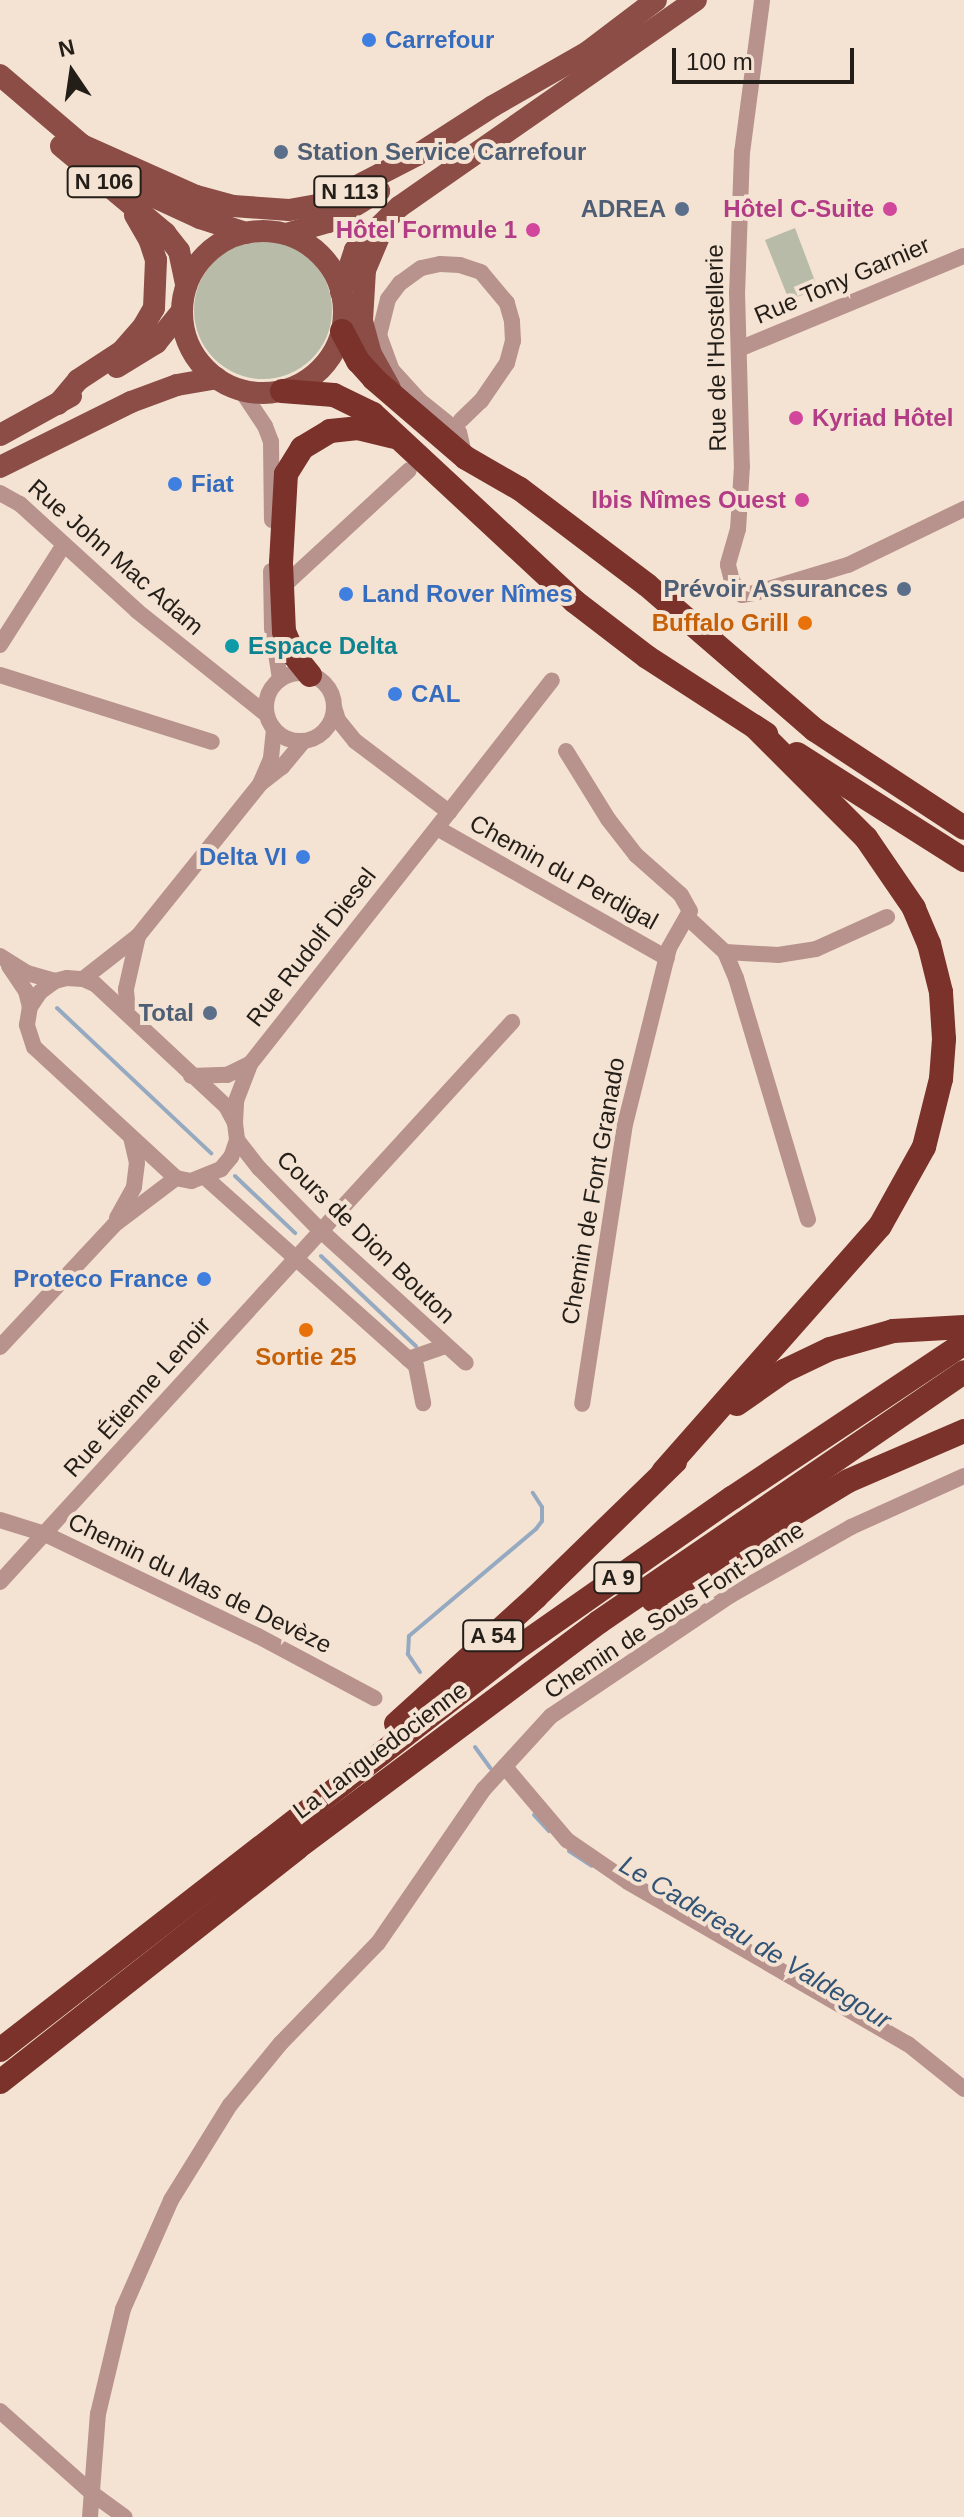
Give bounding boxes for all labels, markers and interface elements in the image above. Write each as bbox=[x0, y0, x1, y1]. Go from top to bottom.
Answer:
place label: Carrefour bbox=[385, 26, 494, 54]
marker: Carrefour bbox=[360, 31, 378, 49]
north arrow bbox=[32, 32, 112, 112]
scale bar bbox=[676, 32, 858, 82]
text: N bbox=[56, 34, 77, 62]
text: 100 m bbox=[686, 48, 753, 75]
place label: Station Service Carrefour bbox=[297, 138, 586, 166]
marker: Station Service Carrefour bbox=[272, 143, 290, 161]
road number: N 106 bbox=[66, 164, 142, 200]
road number: N 113 bbox=[312, 174, 388, 210]
place label: ADREA bbox=[581, 195, 666, 223]
place label: Hôtel C-Suite bbox=[723, 195, 874, 223]
marker: ADREA bbox=[673, 200, 691, 218]
marker: Hôtel C-Suite bbox=[881, 200, 899, 218]
place label: Hôtel Formule 1 bbox=[336, 216, 517, 244]
marker: Hôtel Formule 1 bbox=[524, 221, 542, 239]
street label: Rue Tony Garnier bbox=[750, 230, 934, 330]
street label: Rue de l'Hostellerie bbox=[700, 244, 732, 452]
place label: Kyriad Hôtel bbox=[812, 404, 953, 432]
marker: Kyriad Hôtel bbox=[787, 409, 805, 427]
place label: Fiat bbox=[191, 470, 234, 498]
street label: Rue John Mac Adam bbox=[22, 473, 210, 641]
marker: Fiat bbox=[166, 475, 184, 493]
place label: Ibis Nîmes Ouest bbox=[591, 486, 786, 514]
marker: Ibis Nîmes Ouest bbox=[793, 491, 811, 509]
place label: Prévoir Assurances bbox=[663, 575, 888, 603]
place label: Land Rover Nîmes bbox=[362, 580, 573, 608]
marker: Prévoir Assurances bbox=[895, 580, 913, 598]
marker: Land Rover Nîmes bbox=[337, 585, 355, 603]
place label: Buffalo Grill bbox=[652, 609, 789, 637]
marker: Buffalo Grill bbox=[796, 614, 814, 632]
place label: Espace Delta bbox=[248, 632, 397, 660]
marker: Espace Delta bbox=[223, 637, 241, 655]
place label: CAL bbox=[411, 680, 460, 708]
marker: CAL bbox=[386, 685, 404, 703]
street label: Chemin du Perdigal bbox=[465, 808, 663, 936]
place label: Delta VI bbox=[199, 843, 287, 871]
marker: Delta VI bbox=[294, 848, 312, 866]
street label: Rue Rudolf Diesel bbox=[240, 862, 382, 1032]
place label: Total bbox=[138, 999, 194, 1027]
marker: Total bbox=[201, 1004, 219, 1022]
street label: Chemin de Font Granado bbox=[555, 1055, 631, 1327]
street label: Cours de Dion Bouton bbox=[271, 1145, 461, 1329]
place label: Proteco France bbox=[13, 1265, 188, 1293]
marker: Proteco France bbox=[195, 1270, 213, 1288]
street label: Rue Étienne Lenoir bbox=[58, 1311, 216, 1483]
marker: Sortie 25 bbox=[297, 1321, 315, 1339]
place label: Sortie 25 bbox=[255, 1343, 357, 1371]
street label: Chemin du Mas de Devèze bbox=[64, 1507, 336, 1659]
street label: Chemin de Sous Font-Dame bbox=[539, 1515, 809, 1705]
road number: A 9 bbox=[592, 1560, 644, 1596]
road number: A 54 bbox=[461, 1618, 525, 1654]
street label: La Languedocienne bbox=[287, 1675, 473, 1825]
water label: Le Cadereau de Valdegour bbox=[614, 1849, 896, 2037]

